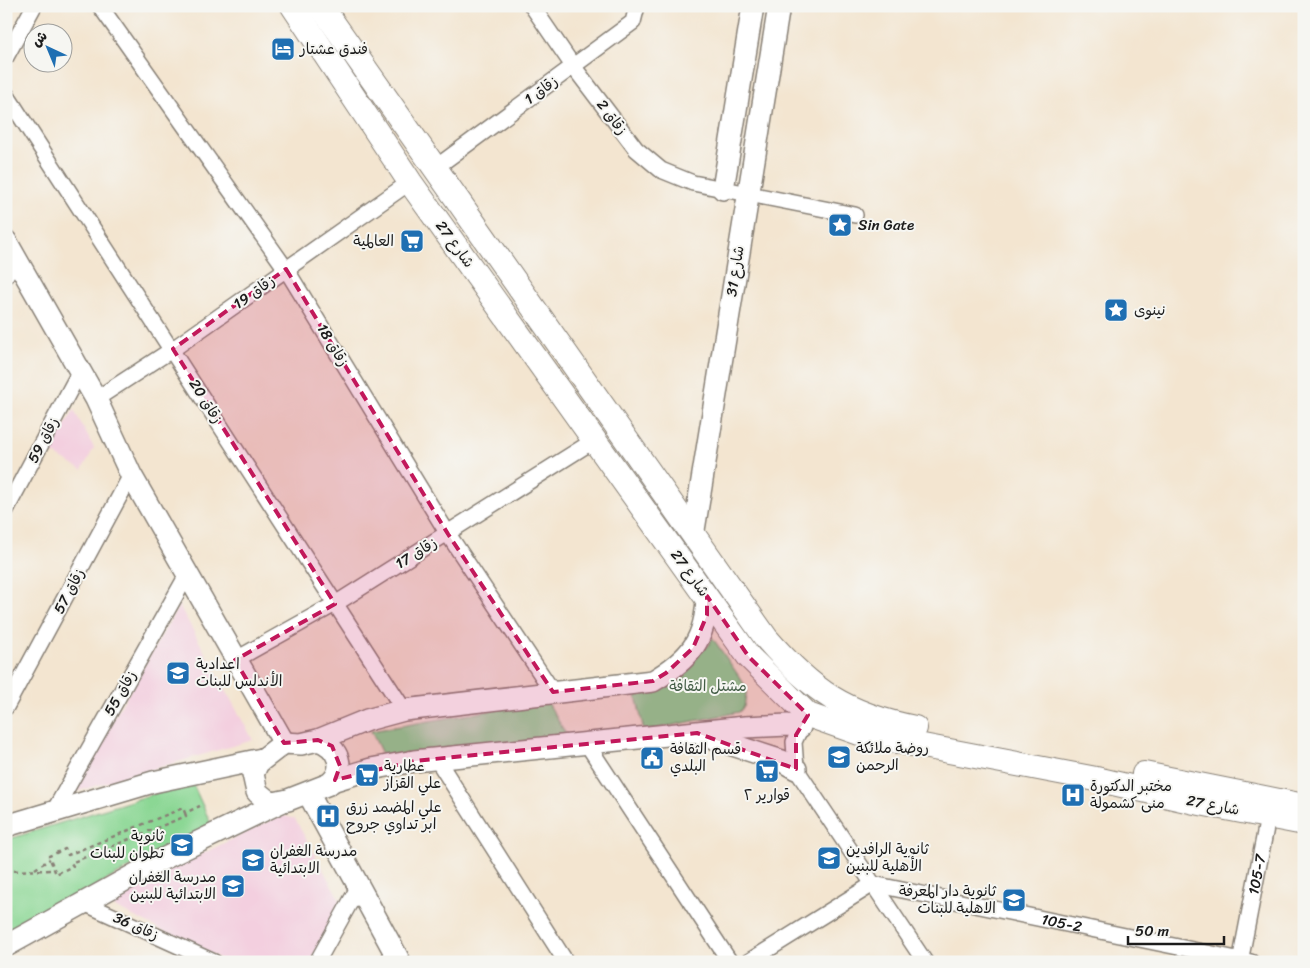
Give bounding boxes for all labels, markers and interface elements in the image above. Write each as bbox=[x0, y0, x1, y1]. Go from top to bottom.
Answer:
north arrow bbox=[22, 22, 72, 72]
text: ش bbox=[25, 25, 54, 53]
hotel icon: فندق عشتار bbox=[270, 36, 296, 62]
place label: فندق عشتار bbox=[299, 36, 368, 62]
street label: زقاق 1 bbox=[518, 69, 564, 111]
street label: زقاق 2 bbox=[590, 93, 634, 141]
place icon: Sin Gate bbox=[827, 212, 853, 238]
place label: Sin Gate bbox=[858, 212, 914, 238]
street label: شارع 27 bbox=[429, 215, 481, 273]
place label: العالمية bbox=[353, 228, 394, 254]
supermarket icon: العالمية bbox=[399, 228, 425, 254]
street label: شارع 31 bbox=[718, 244, 752, 298]
street label: زقاق 19 bbox=[228, 268, 280, 316]
place icon: نينوى bbox=[1103, 297, 1129, 323]
place label: نينوى bbox=[1134, 297, 1166, 323]
street label: زقاق 18 bbox=[310, 318, 356, 372]
street label: زقاق 20 bbox=[182, 373, 230, 429]
street label: زقاق 59 bbox=[20, 412, 66, 468]
street label: زقاق 17 bbox=[390, 530, 442, 576]
street label: شارع 27 bbox=[664, 544, 716, 602]
street label: زقاق 57 bbox=[46, 563, 92, 619]
place label: اعدادية الأندلس للبنات bbox=[196, 651, 282, 694]
school or university icon: اعدادية الأندلس للبنات bbox=[165, 660, 191, 686]
street label: زقاق 55 bbox=[96, 665, 144, 721]
park label: مشتل الثقافة bbox=[669, 673, 747, 699]
place label: روضة ملائكة الرحمن bbox=[856, 735, 929, 778]
place label: قسم الثقافة البلدي bbox=[670, 736, 741, 779]
school or university icon: روضة ملائكة الرحمن bbox=[826, 744, 852, 770]
public building icon: قسم الثقافة البلدي bbox=[639, 745, 665, 771]
place label: عطارية علي القزاز bbox=[383, 753, 441, 796]
supermarket icon: قوارير ٢ bbox=[754, 758, 780, 784]
supermarket icon: عطارية علي القزاز bbox=[354, 762, 380, 788]
place label: مختبر الدكتورة منى كشمولة bbox=[1090, 773, 1172, 816]
place label: قوارير ٢ bbox=[744, 782, 790, 808]
hospital icon: مختبر الدكتورة منى كشمولة bbox=[1060, 782, 1086, 808]
street label: شارع 27 bbox=[1184, 787, 1242, 823]
place label: علي المضمد زرق ابر تداوي جروح bbox=[346, 794, 442, 837]
hospital icon: علي المضمد زرق ابر تداوي جروح bbox=[315, 803, 341, 829]
place label: ثانوية تطوان للبنات bbox=[90, 823, 165, 866]
school or university icon: ثانوية تطوان للبنات bbox=[169, 832, 195, 858]
place label: ثانوية الرافدين الأهلية للبنين bbox=[846, 836, 929, 879]
place label: مدرسة الغفران الابتدائية bbox=[270, 838, 357, 881]
school or university icon: ثانوية الرافدين الأهلية للبنين bbox=[816, 845, 842, 871]
school or university icon: مدرسة الغفران الابتدائية bbox=[240, 847, 266, 873]
street label: 105-7 bbox=[1240, 851, 1274, 897]
place label: مدرسة الغفران الابتدائية للبنين bbox=[129, 864, 216, 907]
school or university icon: مدرسة الغفران الابتدائية للبنين bbox=[220, 873, 246, 899]
place label: ثانوية دار المعرفة الاهلية للبنات bbox=[899, 878, 997, 921]
school or university icon: ثانوية دار المعرفة الاهلية للبنات bbox=[1001, 887, 1027, 913]
street label: زقاق 36 bbox=[109, 904, 163, 948]
street label: 105-2 bbox=[1039, 906, 1085, 940]
scale bar bbox=[1128, 913, 1224, 945]
text: 50 m bbox=[1135, 918, 1170, 944]

